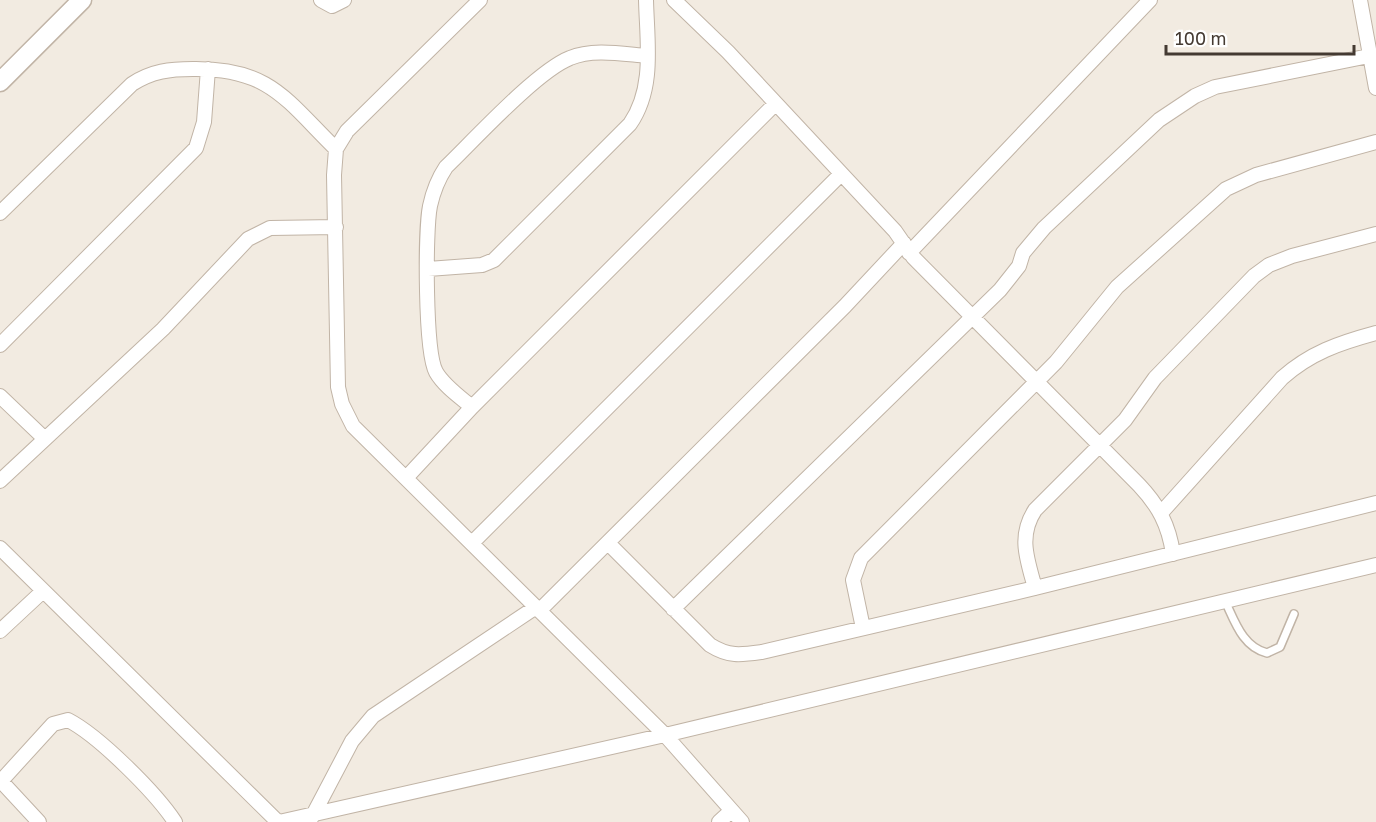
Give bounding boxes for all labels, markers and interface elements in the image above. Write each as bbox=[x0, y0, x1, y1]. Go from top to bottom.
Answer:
scale bar bbox=[1166, 18, 1354, 56]
text: 100 m bbox=[1175, 27, 1226, 49]

